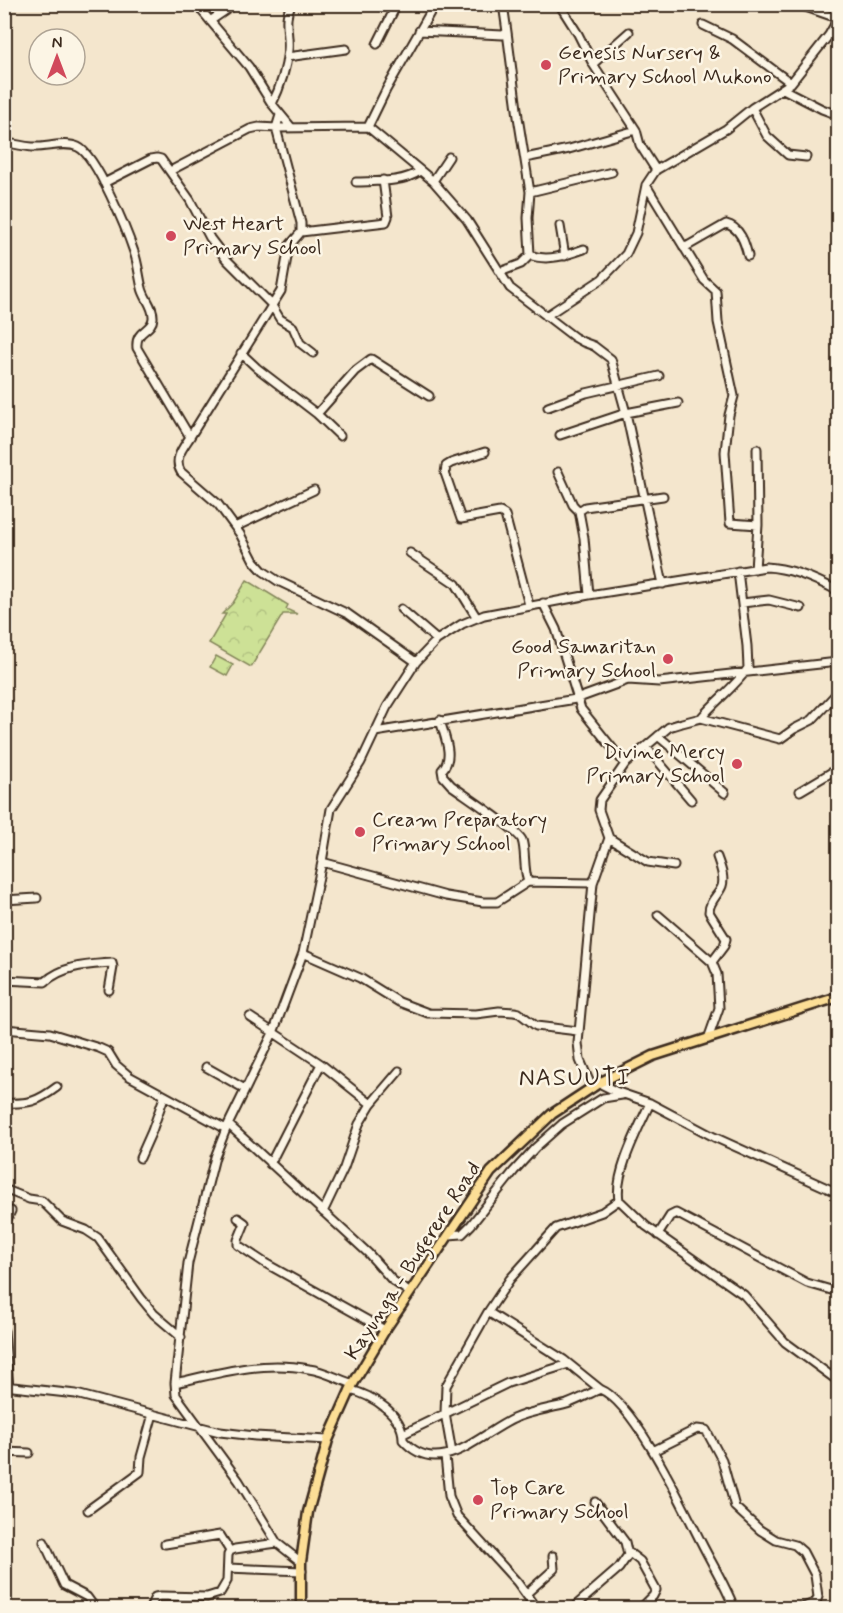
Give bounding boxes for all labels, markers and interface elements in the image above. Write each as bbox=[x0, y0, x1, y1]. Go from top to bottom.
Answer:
north arrow bbox=[27, 27, 87, 87]
text: N bbox=[52, 33, 62, 54]
place label: Genesis Nursery & Primary School Mukono bbox=[558, 39, 772, 91]
marker: Genesis Nursery & Primary School Mukono bbox=[539, 58, 553, 72]
place label: West Heart Primary School bbox=[183, 210, 322, 262]
marker: West Heart Primary School bbox=[164, 229, 178, 243]
place label: Good Samaritan Primary School bbox=[511, 633, 656, 685]
marker: Good Samaritan Primary School bbox=[661, 652, 675, 666]
place label: Divine Mercy Primary School bbox=[586, 738, 725, 790]
marker: Divine Mercy Primary School bbox=[730, 757, 744, 771]
place label: Cream Preparatory Primary School bbox=[372, 806, 547, 858]
marker: Cream Preparatory Primary School bbox=[353, 825, 367, 839]
district label: NASUUTI bbox=[519, 1063, 631, 1094]
street label: Kayunga - Bugerere Road bbox=[338, 1156, 489, 1367]
place label: Top Care Primary School bbox=[490, 1474, 629, 1526]
marker: Top Care Primary School bbox=[471, 1493, 485, 1507]

